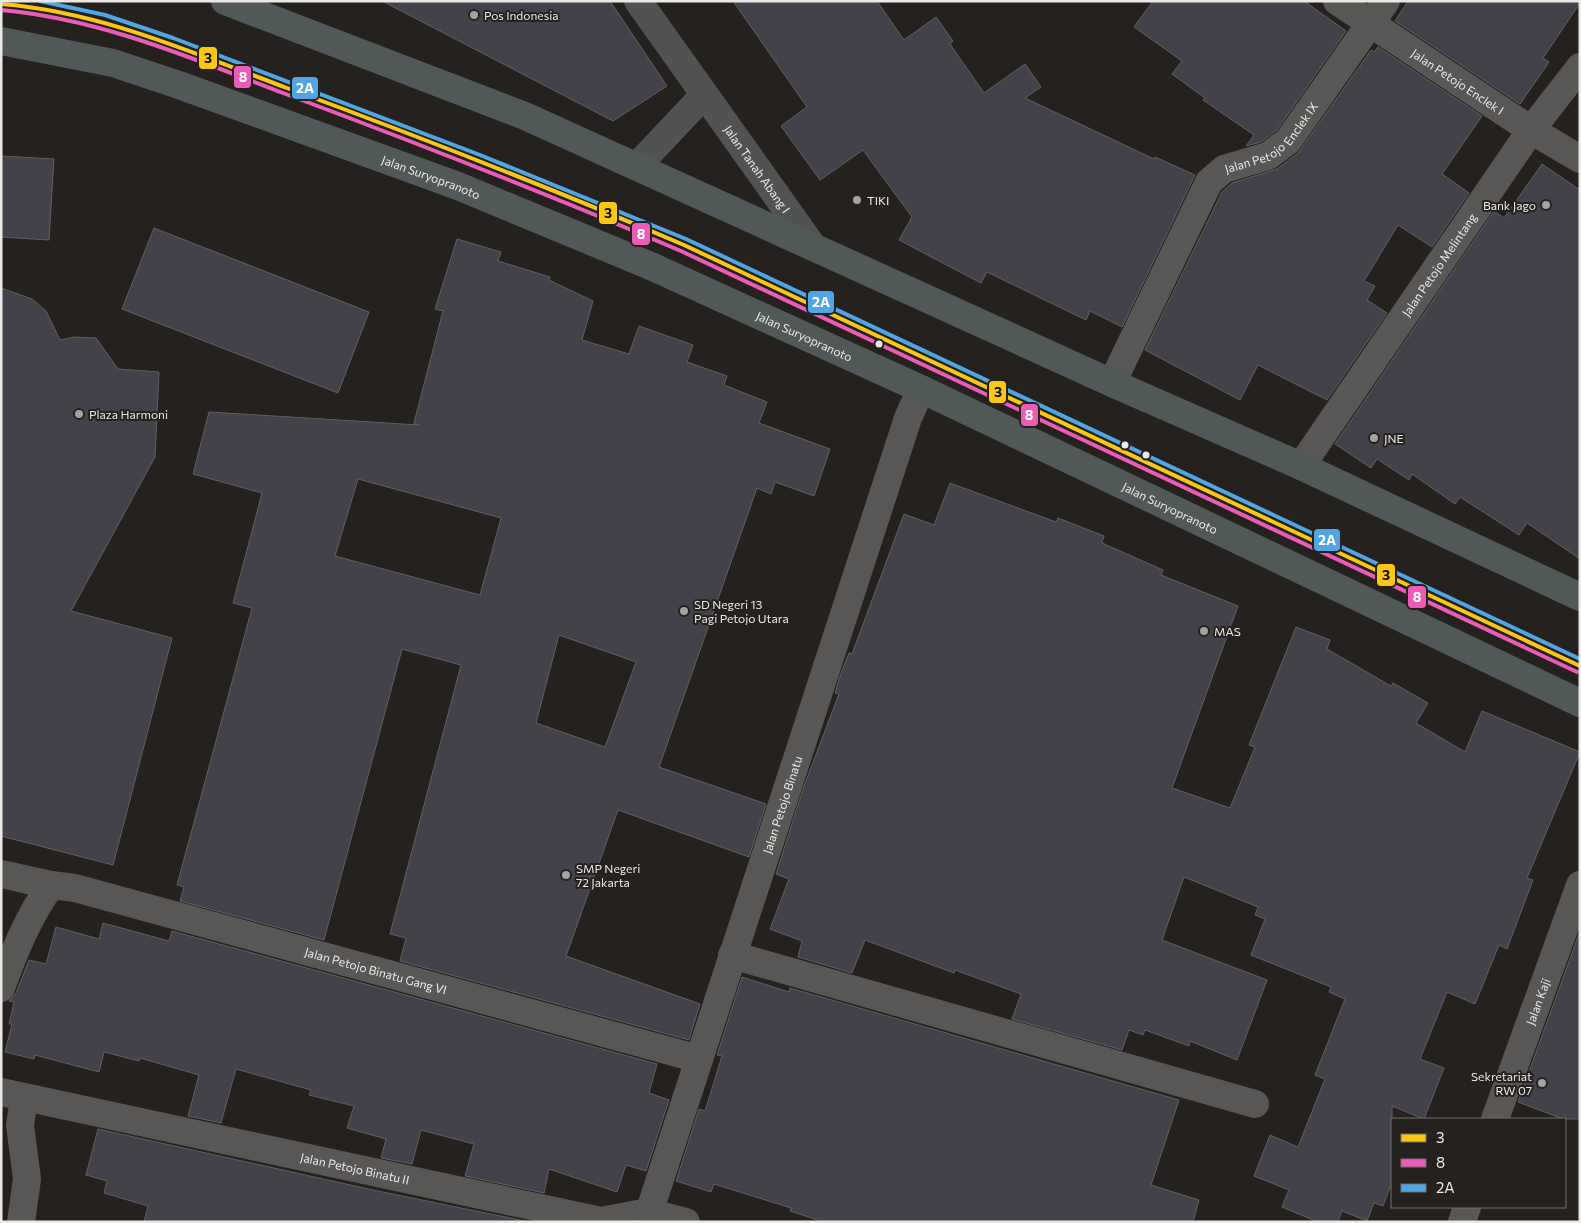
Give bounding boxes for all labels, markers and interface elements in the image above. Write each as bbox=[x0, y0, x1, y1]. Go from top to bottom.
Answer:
place label: Pos Indonesia bbox=[484, 8, 559, 22]
marker: Pos Indonesia bbox=[468, 9, 480, 21]
line badge: 3 bbox=[198, 46, 218, 70]
street label: Jalan Petojo Enclek I bbox=[1408, 46, 1507, 117]
text: 3 bbox=[204, 49, 212, 66]
line badge: 8 bbox=[233, 65, 252, 89]
text: 8 bbox=[239, 68, 248, 85]
line badge: 2A bbox=[291, 76, 319, 100]
text: 2A bbox=[296, 79, 314, 96]
street label: Jalan Petojo Enclek IX bbox=[1223, 99, 1320, 176]
street label: Jalan Tanah Abang I bbox=[721, 122, 793, 215]
street label: Jalan Suryopranoto bbox=[380, 152, 483, 202]
place label: TIKI bbox=[867, 193, 889, 207]
marker: TIKI bbox=[851, 194, 863, 206]
place label: Bank Jago bbox=[1483, 198, 1536, 213]
marker: Bank Jago bbox=[1540, 199, 1552, 211]
line badge: 3 bbox=[598, 201, 618, 225]
text: 3 bbox=[604, 204, 612, 221]
street label: Jalan Petojo Melintang bbox=[1399, 210, 1479, 319]
line badge: 8 bbox=[631, 222, 651, 246]
text: 8 bbox=[637, 225, 646, 242]
line badge: 2A bbox=[807, 290, 835, 314]
text: 2A bbox=[812, 293, 830, 310]
street label: Jalan Suryopranoto bbox=[754, 308, 855, 364]
unlabelled marker bbox=[874, 339, 884, 349]
line badge: 3 bbox=[988, 380, 1007, 404]
text: 3 bbox=[994, 383, 1002, 400]
line badge: 8 bbox=[1020, 403, 1039, 427]
text: 8 bbox=[1025, 406, 1034, 423]
place label: Plaza Harmoni bbox=[89, 407, 168, 421]
marker: Plaza Harmoni bbox=[73, 408, 85, 420]
place label: JNE bbox=[1384, 431, 1404, 446]
marker: JNE bbox=[1368, 432, 1380, 444]
unlabelled marker bbox=[1120, 440, 1130, 450]
unlabelled marker bbox=[1141, 450, 1151, 460]
street label: Jalan Suryopranoto bbox=[1120, 479, 1220, 536]
line badge: 2A bbox=[1313, 528, 1341, 552]
text: 2A bbox=[1318, 531, 1336, 548]
line badge: 3 bbox=[1376, 563, 1396, 587]
text: 3 bbox=[1382, 566, 1390, 583]
line badge: 8 bbox=[1407, 585, 1427, 609]
text: 8 bbox=[1413, 588, 1422, 605]
place label: SD Negeri 13 Pagi Petojo Utara bbox=[694, 597, 789, 625]
marker: SD Negeri 13 Pagi Petojo Utara bbox=[678, 605, 690, 617]
place label: MAS bbox=[1214, 624, 1241, 638]
marker: MAS bbox=[1198, 625, 1210, 637]
street label: Jalan Petojo Binatu bbox=[760, 754, 804, 856]
place label: SMP Negeri 72 Jakarta bbox=[576, 861, 640, 890]
marker: SMP Negeri 72 Jakarta bbox=[560, 869, 572, 881]
street label: Jalan Petojo Binatu Gang VI bbox=[303, 944, 449, 997]
street label: Jalan Kaji bbox=[1523, 976, 1553, 1027]
place label: Sekretariat RW 07 bbox=[1471, 1069, 1532, 1097]
marker: Sekretariat RW 07 bbox=[1536, 1077, 1548, 1089]
legend bbox=[1391, 1118, 1566, 1208]
text: 3 bbox=[1436, 1128, 1445, 1146]
street label: Jalan Petojo Binatu II bbox=[299, 1150, 411, 1187]
text: 8 bbox=[1436, 1153, 1445, 1171]
text: 2A bbox=[1436, 1178, 1455, 1196]

